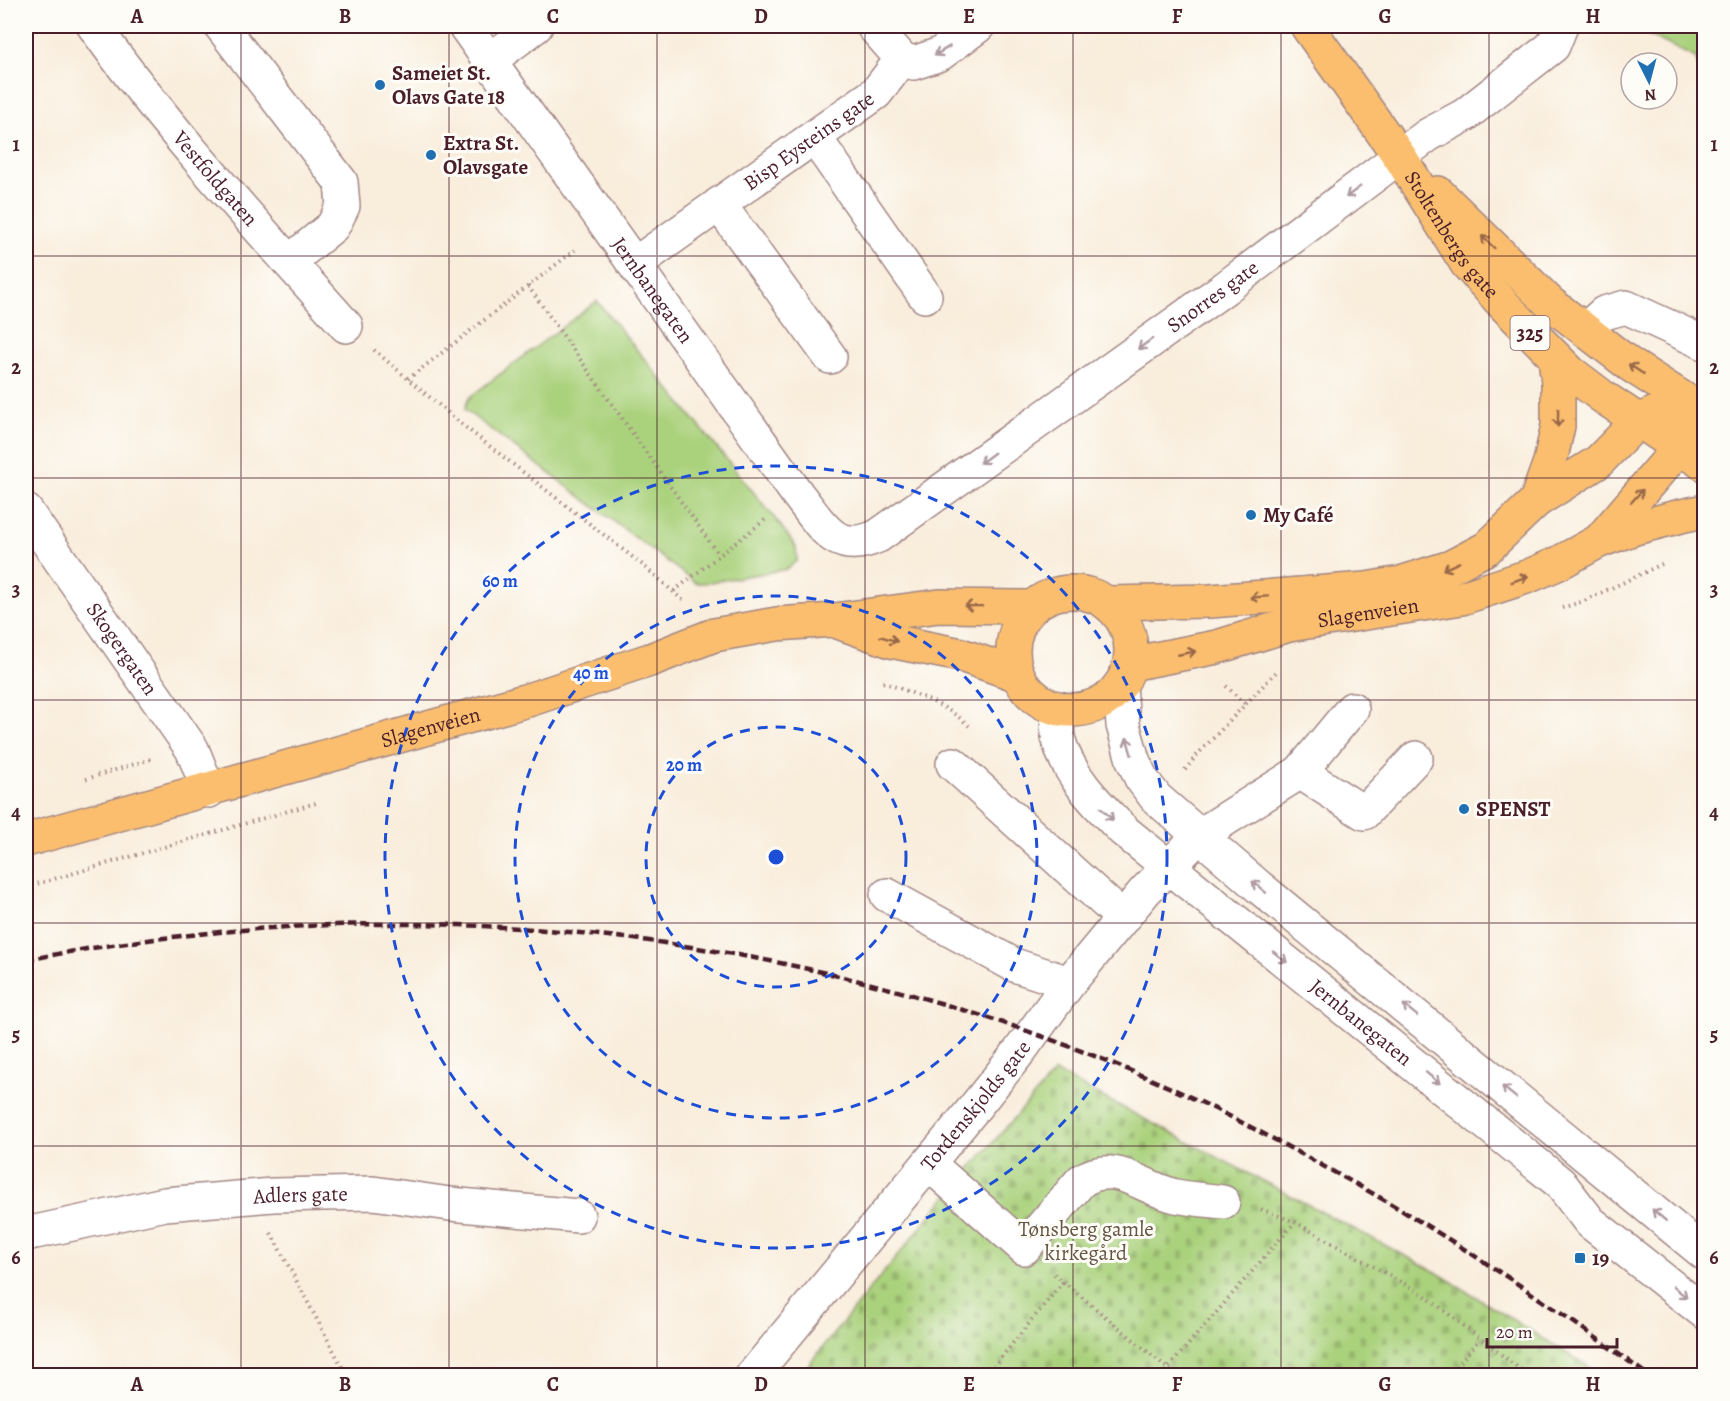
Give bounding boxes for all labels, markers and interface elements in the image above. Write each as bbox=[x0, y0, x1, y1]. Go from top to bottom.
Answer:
text: A bbox=[130, 3, 144, 30]
text: B bbox=[339, 3, 351, 30]
text: C bbox=[547, 3, 559, 30]
text: D bbox=[754, 3, 768, 30]
text: E bbox=[963, 3, 975, 30]
text: F bbox=[1172, 3, 1183, 30]
text: G bbox=[1378, 3, 1392, 30]
text: H bbox=[1586, 3, 1601, 30]
one-way arrow bbox=[934, 45, 951, 57]
north arrow bbox=[1619, 51, 1679, 111]
place label: Sameiet St. Olavs Gate 18 bbox=[392, 59, 505, 111]
marker: Sameiet St. Olavs Gate 18 bbox=[373, 78, 387, 92]
text: N bbox=[1643, 83, 1657, 107]
street label: Bisp Eysteins gate bbox=[738, 85, 880, 197]
street label: Vestfoldgaten bbox=[166, 124, 264, 232]
place label: Extra St. Olavsgate bbox=[443, 129, 528, 181]
text: 1 bbox=[12, 131, 20, 158]
text: 1 bbox=[1710, 131, 1718, 158]
marker: Extra St. Olavsgate bbox=[424, 148, 438, 162]
street label: Stoltenbergs gate bbox=[1398, 165, 1505, 304]
one-way arrow bbox=[1346, 185, 1362, 198]
street label: Jernbanegaten bbox=[605, 231, 700, 349]
one-way arrow bbox=[1480, 235, 1495, 250]
street label: Snorres gate bbox=[1161, 254, 1264, 339]
road number: 325 bbox=[1510, 316, 1550, 350]
one-way arrow bbox=[1138, 338, 1154, 351]
text: 2 bbox=[11, 354, 21, 381]
text: 2 bbox=[1709, 354, 1719, 381]
one-way arrow bbox=[1628, 362, 1645, 374]
one-way arrow bbox=[1552, 407, 1563, 427]
one-way arrow bbox=[980, 452, 996, 464]
one-way arrow bbox=[1630, 489, 1644, 504]
place label: My Café bbox=[1263, 501, 1334, 529]
marker: My Café bbox=[1244, 508, 1258, 522]
one-way arrow bbox=[1442, 561, 1460, 573]
text: 60 m bbox=[482, 569, 518, 593]
one-way arrow bbox=[1510, 573, 1529, 584]
text: 3 bbox=[12, 576, 20, 603]
text: 3 bbox=[1710, 576, 1718, 603]
street label: Slagenveien bbox=[1315, 591, 1421, 634]
one-way arrow bbox=[1250, 592, 1270, 603]
street label: Skogergaten bbox=[80, 597, 164, 701]
one-way arrow bbox=[964, 601, 984, 612]
one-way arrow bbox=[879, 634, 898, 645]
one-way arrow bbox=[1177, 647, 1196, 658]
text: 40 m bbox=[573, 661, 609, 685]
street label: Slagenveien bbox=[378, 700, 484, 754]
one-way arrow bbox=[1123, 737, 1134, 756]
text: 20 m bbox=[666, 753, 702, 777]
place label: SPENST bbox=[1476, 795, 1551, 823]
text: 4 bbox=[11, 799, 21, 826]
text: 4 bbox=[1709, 799, 1719, 826]
marker: SPENST bbox=[1457, 802, 1471, 816]
one-way arrow bbox=[1099, 807, 1114, 822]
centre of rings bbox=[766, 847, 786, 867]
one-way arrow bbox=[1252, 880, 1267, 894]
one-way arrow bbox=[1272, 950, 1288, 963]
street label: Jernbanegaten bbox=[1304, 972, 1418, 1072]
one-way arrow bbox=[1402, 1004, 1418, 1017]
text: 5 bbox=[12, 1021, 20, 1048]
text: 5 bbox=[1710, 1021, 1718, 1048]
street label: Tordenskjolds gate bbox=[914, 1034, 1037, 1177]
one-way arrow bbox=[1425, 1071, 1440, 1085]
one-way arrow bbox=[1501, 1085, 1517, 1098]
street label: Adlers gate bbox=[251, 1180, 348, 1211]
one-way arrow bbox=[1652, 1209, 1668, 1222]
park label: Tønsberg gamle kirkegård bbox=[1018, 1215, 1154, 1267]
text: 6 bbox=[11, 1244, 21, 1271]
place label: 19 bbox=[1592, 1244, 1610, 1272]
text: 6 bbox=[1709, 1244, 1719, 1271]
marker: 19 bbox=[1573, 1251, 1587, 1265]
one-way arrow bbox=[1671, 1286, 1687, 1299]
scale bar bbox=[1487, 1311, 1618, 1349]
text: 20 m bbox=[1496, 1320, 1533, 1344]
text: A bbox=[130, 1371, 144, 1398]
text: B bbox=[339, 1371, 351, 1398]
text: C bbox=[547, 1371, 559, 1398]
text: D bbox=[754, 1371, 768, 1398]
text: E bbox=[963, 1371, 975, 1398]
text: F bbox=[1172, 1371, 1183, 1398]
text: G bbox=[1378, 1371, 1392, 1398]
text: H bbox=[1586, 1371, 1601, 1398]

